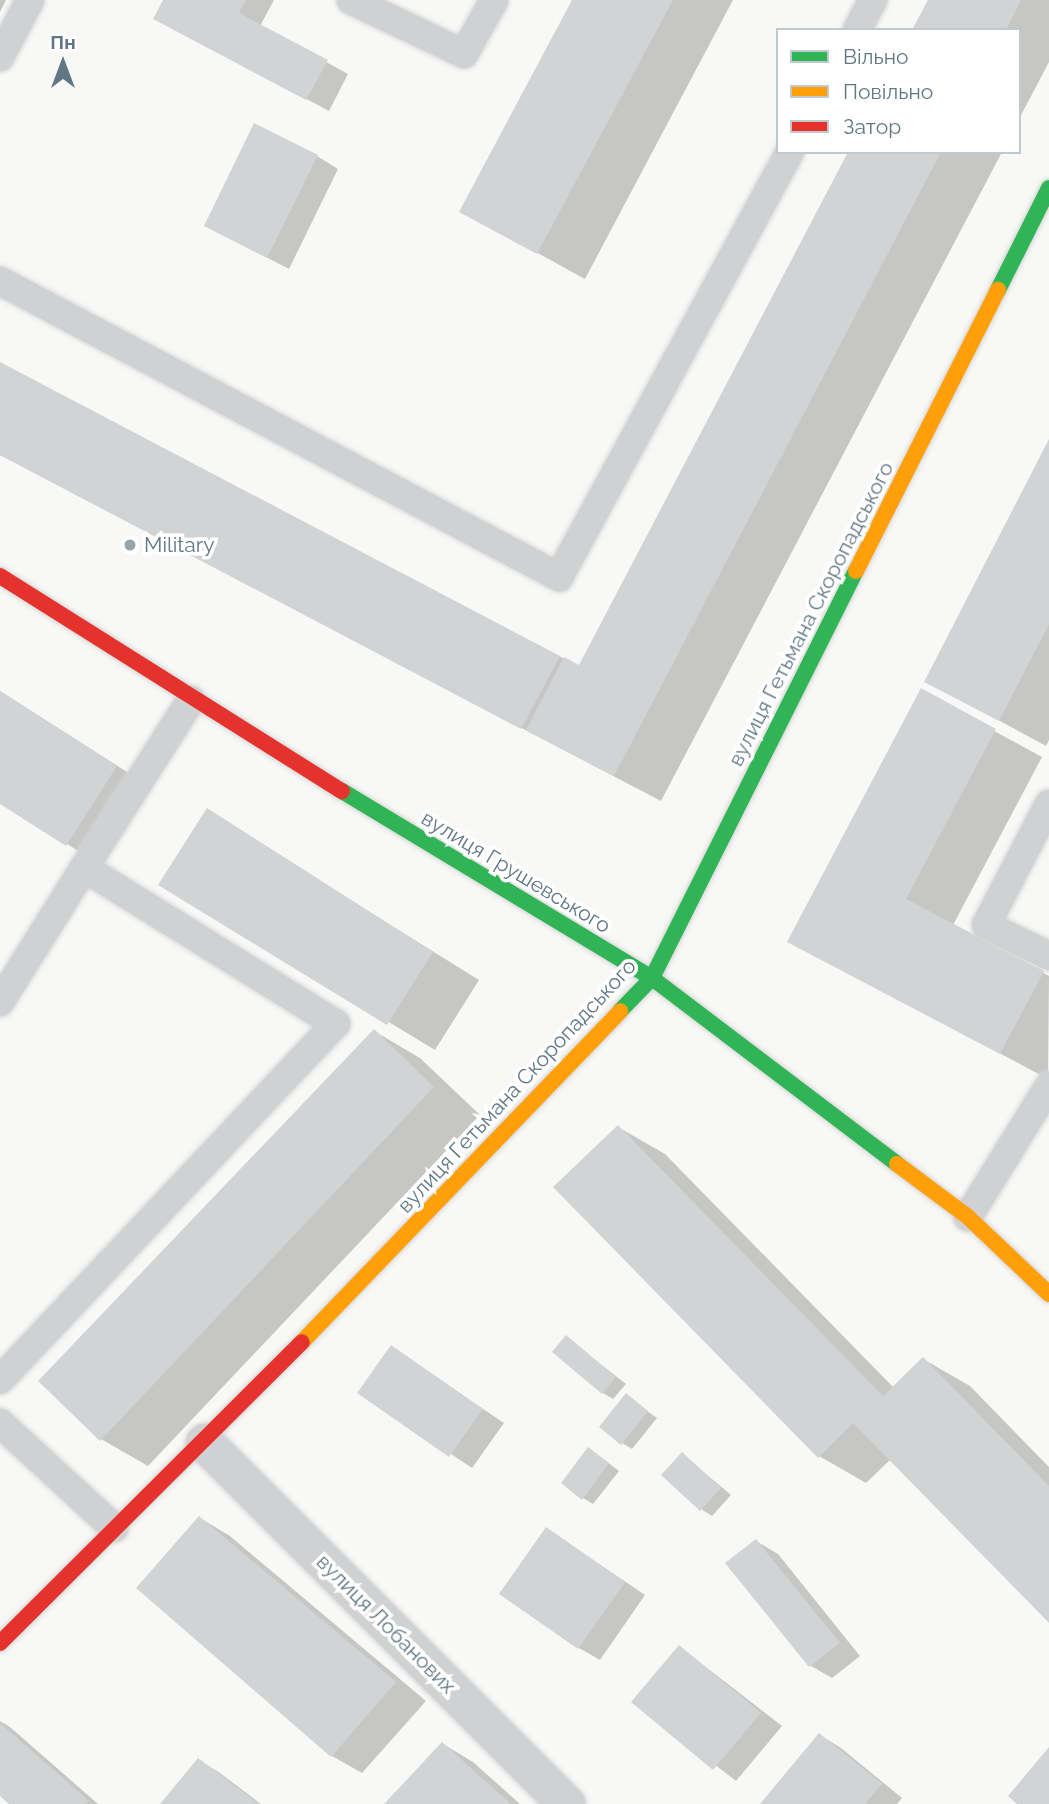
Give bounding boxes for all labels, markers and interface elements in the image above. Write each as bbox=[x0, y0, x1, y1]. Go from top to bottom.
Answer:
north arrow bbox=[28, 28, 98, 98]
legend bbox=[776, 28, 1021, 154]
text: Пн bbox=[50, 31, 76, 53]
text: Вільно bbox=[843, 44, 909, 69]
text: Повільно bbox=[843, 79, 933, 104]
text: Затор bbox=[843, 114, 901, 139]
street label: вулиця Гетьмана Скоропадського bbox=[723, 458, 899, 770]
place label: Military bbox=[144, 532, 215, 558]
marker: Military bbox=[122, 537, 138, 553]
street label: вулиця Грушевського bbox=[417, 806, 615, 938]
street label: вулиця Гетьмана Скоропадського bbox=[393, 954, 641, 1218]
street label: вулиця Лобанових bbox=[311, 1549, 461, 1699]

